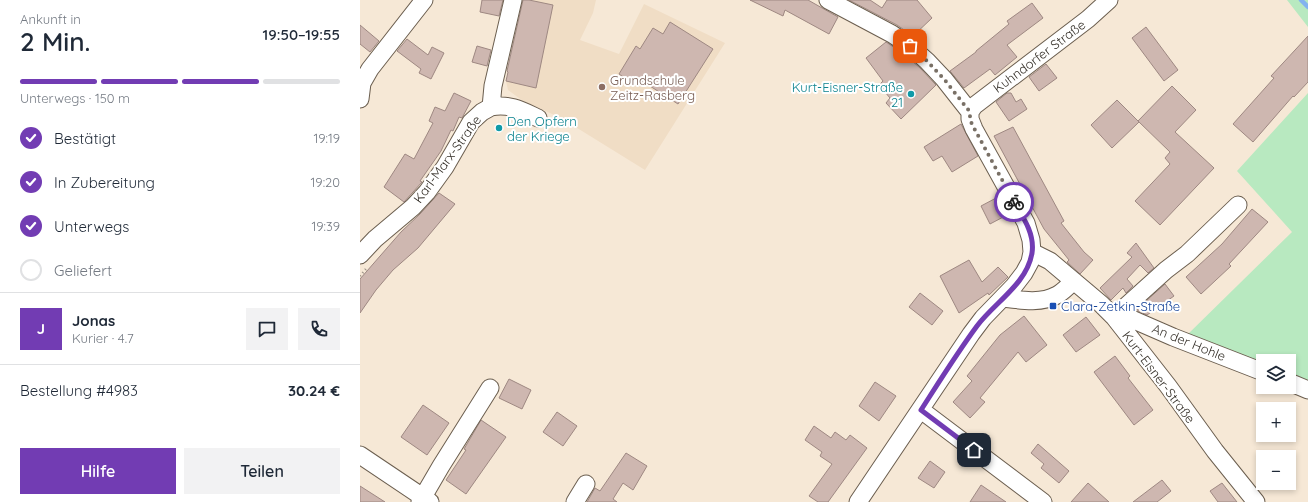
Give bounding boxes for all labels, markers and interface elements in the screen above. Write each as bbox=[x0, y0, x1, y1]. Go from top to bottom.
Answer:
text: Ankunft in bbox=[20, 11, 81, 27]
street label: Kuhndorfer Straße bbox=[990, 16, 1088, 96]
text: 2 Min. bbox=[20, 25, 90, 58]
text: 19:50–19:55 bbox=[263, 25, 340, 44]
pin bbox=[893, 29, 927, 63]
icon: bag bbox=[899, 35, 921, 57]
place label: Grundschule Zeitz-Rasberg bbox=[610, 72, 695, 103]
place label: Kurt-Eisner-Straße 21 bbox=[792, 79, 903, 110]
marker: Grundschule Zeitz-Rasberg bbox=[597, 82, 607, 92]
marker: Kurt-Eisner-Straße 21 bbox=[906, 89, 916, 99]
text: Unterwegs · 150 m bbox=[20, 90, 130, 106]
street label: Karl-Marx-Straße bbox=[410, 112, 484, 206]
place label: Den Opfern der Kriege bbox=[507, 113, 577, 144]
marker: Den Opfern der Kriege bbox=[494, 123, 504, 133]
icon: check bbox=[20, 127, 42, 149]
text: Bestätigt bbox=[54, 129, 116, 148]
text: 19:19 bbox=[313, 130, 340, 146]
icon: check bbox=[20, 171, 42, 193]
text: In Zubereitung bbox=[54, 173, 155, 192]
text: 19:20 bbox=[311, 174, 340, 190]
courier bbox=[994, 182, 1034, 222]
icon: bike bbox=[1003, 191, 1025, 213]
icon: check bbox=[20, 215, 42, 237]
text: Unterwegs bbox=[54, 217, 129, 236]
text: 19:39 bbox=[311, 218, 340, 234]
text: Geliefert bbox=[54, 261, 112, 280]
place label: Clara-Zetkin-Straße bbox=[1061, 298, 1180, 314]
marker: Clara-Zetkin-Straße bbox=[1048, 301, 1058, 311]
button: chat bbox=[246, 308, 288, 350]
button: phone bbox=[298, 308, 340, 350]
text: Jonas bbox=[72, 311, 115, 330]
text: J bbox=[37, 319, 45, 338]
street label: An der Hohle bbox=[1150, 320, 1228, 364]
street label: Kurt-Eisner-Straße bbox=[1119, 328, 1199, 426]
text: Kurier · 4.7 bbox=[72, 330, 134, 346]
map controls bbox=[1256, 354, 1296, 490]
button: layers bbox=[1256, 354, 1296, 394]
text: Bestellung #4983 bbox=[20, 381, 138, 400]
text: 30.24 € bbox=[288, 381, 340, 400]
button: + bbox=[1256, 402, 1296, 442]
pin bbox=[957, 433, 991, 467]
icon: home bbox=[963, 439, 985, 461]
button: Hilfe bbox=[20, 448, 176, 494]
button: Teilen bbox=[184, 448, 340, 494]
button: − bbox=[1256, 450, 1296, 490]

